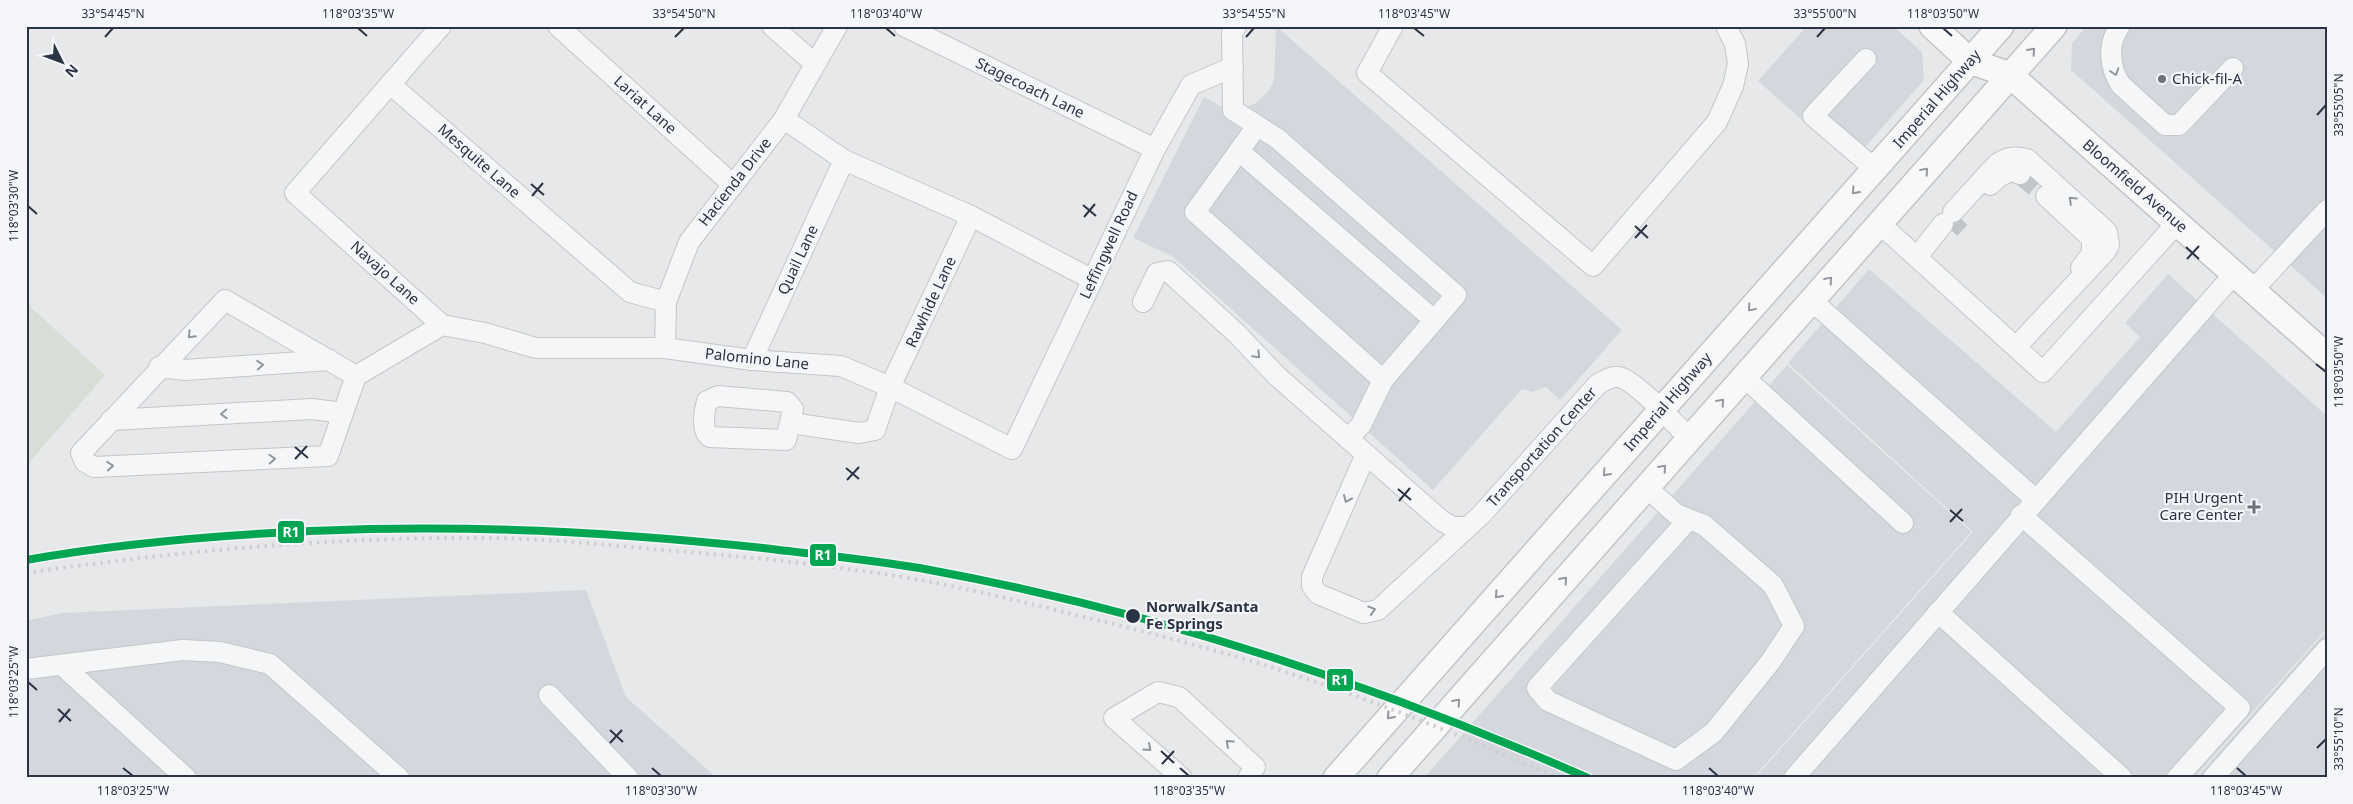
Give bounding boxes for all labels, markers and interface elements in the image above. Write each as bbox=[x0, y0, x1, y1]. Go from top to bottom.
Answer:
text: 33°54'45"N bbox=[81, 5, 145, 22]
text: 118°03'35"W bbox=[322, 5, 394, 22]
text: 33°54'50"N bbox=[652, 5, 716, 22]
text: 118°03'40"W bbox=[850, 5, 922, 22]
text: 33°54'55"N bbox=[1222, 5, 1286, 22]
text: 118°03'45"W bbox=[1378, 5, 1450, 22]
text: 33°55'00"N bbox=[1793, 5, 1857, 22]
text: 118°03'50"W bbox=[1907, 5, 1979, 22]
north arrow bbox=[38, 38, 88, 88]
street label: Imperial Highway bbox=[1888, 45, 1985, 152]
one-way arrow bbox=[2026, 47, 2035, 56]
street label: Stagecoach Lane bbox=[973, 52, 1088, 122]
text: N bbox=[61, 60, 83, 82]
one-way arrow bbox=[2109, 67, 2119, 75]
place label: Chick-fil-A bbox=[2172, 68, 2242, 88]
street label: Lariat Lane bbox=[610, 71, 681, 138]
marker: Chick-fil-A bbox=[2156, 73, 2168, 85]
text: 33°55'05"N bbox=[2330, 73, 2347, 137]
street label: Mesquite Lane bbox=[434, 119, 525, 202]
street label: Hacienda Drive bbox=[693, 133, 775, 230]
street label: Bloomfield Avenue bbox=[2079, 134, 2192, 236]
one-way arrow bbox=[1919, 168, 1928, 177]
text: 118°03'30"W bbox=[5, 170, 22, 242]
one-way arrow bbox=[1852, 185, 1861, 194]
street label: Leffingwell Road bbox=[1074, 187, 1142, 302]
one-way arrow bbox=[2068, 197, 2077, 206]
street label: Quail Lane bbox=[772, 221, 822, 298]
street label: Navajo Lane bbox=[347, 236, 425, 309]
street label: Rawhide Lane bbox=[900, 253, 960, 350]
one-way arrow bbox=[1823, 277, 1832, 286]
one-way arrow bbox=[1748, 303, 1757, 312]
one-way arrow bbox=[188, 329, 197, 338]
text: 118°03'50"W bbox=[2330, 336, 2347, 408]
street label: Palomino Lane bbox=[704, 343, 810, 373]
street label: Imperial Highway bbox=[1619, 348, 1716, 455]
one-way arrow bbox=[1251, 349, 1260, 358]
one-way arrow bbox=[257, 359, 265, 370]
street label: Transportation Center bbox=[1482, 382, 1601, 511]
one-way arrow bbox=[1716, 398, 1725, 407]
one-way arrow bbox=[220, 409, 228, 420]
one-way arrow bbox=[269, 453, 277, 464]
one-way arrow bbox=[106, 461, 114, 472]
one-way arrow bbox=[1657, 465, 1666, 474]
one-way arrow bbox=[1602, 468, 1611, 477]
place label: PIH Urgent Care Center bbox=[2160, 487, 2244, 524]
one-way arrow bbox=[1342, 494, 1353, 503]
marker: PIH Urgent Care Center bbox=[2247, 500, 2261, 514]
line badge: R1 bbox=[277, 520, 305, 544]
text: R1 bbox=[282, 522, 300, 541]
line badge: R1 bbox=[809, 543, 837, 567]
text: R1 bbox=[814, 545, 832, 564]
one-way arrow bbox=[1559, 576, 1568, 585]
one-way arrow bbox=[1495, 589, 1504, 598]
place label: Norwalk/Santa Fe Springs bbox=[1146, 596, 1259, 633]
one-way arrow bbox=[1367, 606, 1375, 616]
marker: Norwalk/Santa Fe Springs bbox=[1124, 607, 1142, 625]
text: 118°03'25"W bbox=[5, 646, 22, 718]
line badge: R1 bbox=[1326, 668, 1354, 692]
text: R1 bbox=[1331, 670, 1349, 689]
one-way arrow bbox=[1451, 698, 1460, 707]
text: 33°55'10"N bbox=[2330, 707, 2347, 771]
one-way arrow bbox=[1387, 711, 1396, 720]
one-way arrow bbox=[1225, 740, 1234, 749]
one-way arrow bbox=[1143, 742, 1152, 751]
text: 118°03'25"W bbox=[97, 782, 169, 799]
text: 118°03'30"W bbox=[625, 782, 697, 799]
text: 118°03'35"W bbox=[1153, 782, 1225, 799]
text: 118°03'40"W bbox=[1682, 782, 1754, 799]
text: 118°03'45"W bbox=[2210, 782, 2282, 799]

